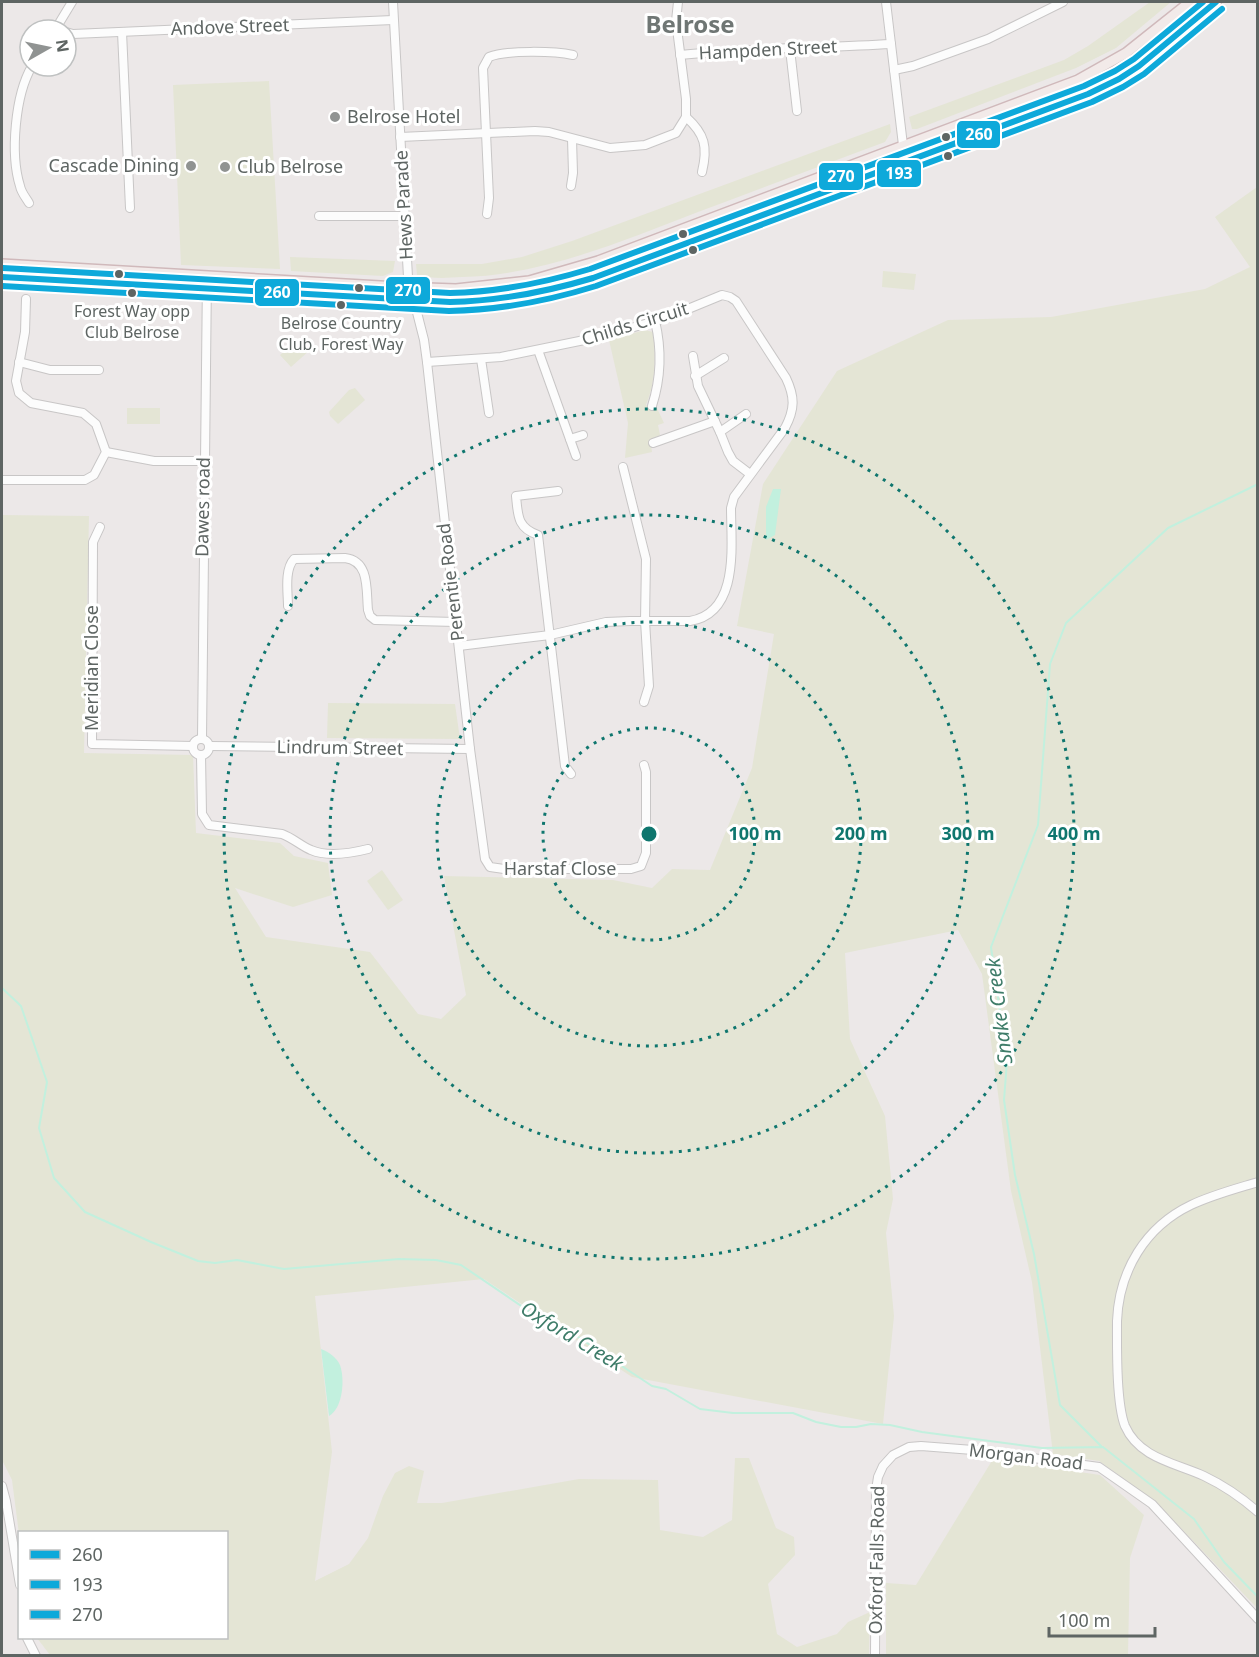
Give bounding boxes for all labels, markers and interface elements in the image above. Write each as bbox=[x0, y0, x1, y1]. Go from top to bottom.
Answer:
district label: Belrose bbox=[645, 7, 735, 40]
street label: Andove Street bbox=[170, 12, 290, 40]
north arrow bbox=[18, 18, 78, 78]
street label: Hampden Street bbox=[698, 33, 838, 65]
text: N bbox=[51, 38, 75, 54]
place label: Belrose Hotel bbox=[347, 104, 460, 128]
marker: Belrose Hotel bbox=[328, 110, 342, 124]
line badge: 260 bbox=[956, 120, 1001, 149]
text: 260 bbox=[965, 123, 993, 145]
unlabelled marker bbox=[940, 131, 952, 143]
street label: Hews Parade bbox=[388, 150, 418, 261]
unlabelled marker bbox=[942, 150, 954, 162]
place label: Cascade Dining bbox=[49, 153, 179, 177]
place label: Club Belrose bbox=[237, 154, 343, 178]
marker: Cascade Dining bbox=[184, 159, 198, 173]
line badge: 193 bbox=[876, 159, 922, 188]
marker: Club Belrose bbox=[218, 160, 232, 174]
line badge: 270 bbox=[818, 162, 864, 191]
text: 193 bbox=[885, 162, 913, 184]
text: 270 bbox=[827, 165, 855, 187]
unlabelled marker bbox=[677, 228, 689, 240]
unlabelled marker bbox=[687, 244, 699, 256]
unlabelled marker bbox=[113, 268, 125, 280]
line badge: 270 bbox=[385, 276, 431, 305]
line badge: 260 bbox=[254, 278, 300, 307]
text: 270 bbox=[394, 279, 422, 301]
text: 260 bbox=[263, 281, 291, 303]
unlabelled marker bbox=[353, 282, 365, 294]
marker: Forest Way opp Club Belrose bbox=[126, 287, 138, 299]
street label: Childs Circuit bbox=[579, 295, 691, 351]
marker: Belrose Country Club, Forest Way bbox=[335, 299, 347, 311]
place label: Forest Way opp Club Belrose bbox=[74, 300, 190, 343]
place label: Belrose Country Club, Forest Way bbox=[278, 312, 404, 355]
street label: Dawes road bbox=[189, 457, 215, 557]
street label: Perentie Road bbox=[431, 522, 469, 642]
street label: Meridian Close bbox=[79, 605, 103, 731]
street label: Lindrum Street bbox=[277, 734, 404, 760]
text: 100 m bbox=[728, 821, 782, 845]
text: 200 m bbox=[834, 821, 888, 845]
text: 300 m bbox=[941, 821, 995, 845]
text: 400 m bbox=[1047, 821, 1101, 845]
centre of rings bbox=[639, 824, 659, 844]
street label: Harstaf Close bbox=[504, 856, 616, 880]
water label: Snake Creek bbox=[978, 955, 1018, 1066]
water label: Oxford Creek bbox=[516, 1294, 630, 1377]
street label: Morgan Road bbox=[968, 1437, 1085, 1475]
street label: Oxford Falls Road bbox=[863, 1485, 889, 1635]
legend bbox=[18, 1531, 228, 1639]
text: 260 bbox=[72, 1542, 103, 1566]
text: 193 bbox=[72, 1572, 103, 1596]
scale bar bbox=[1049, 1600, 1156, 1638]
text: 270 bbox=[72, 1602, 103, 1626]
text: 100 m bbox=[1058, 1608, 1110, 1632]

